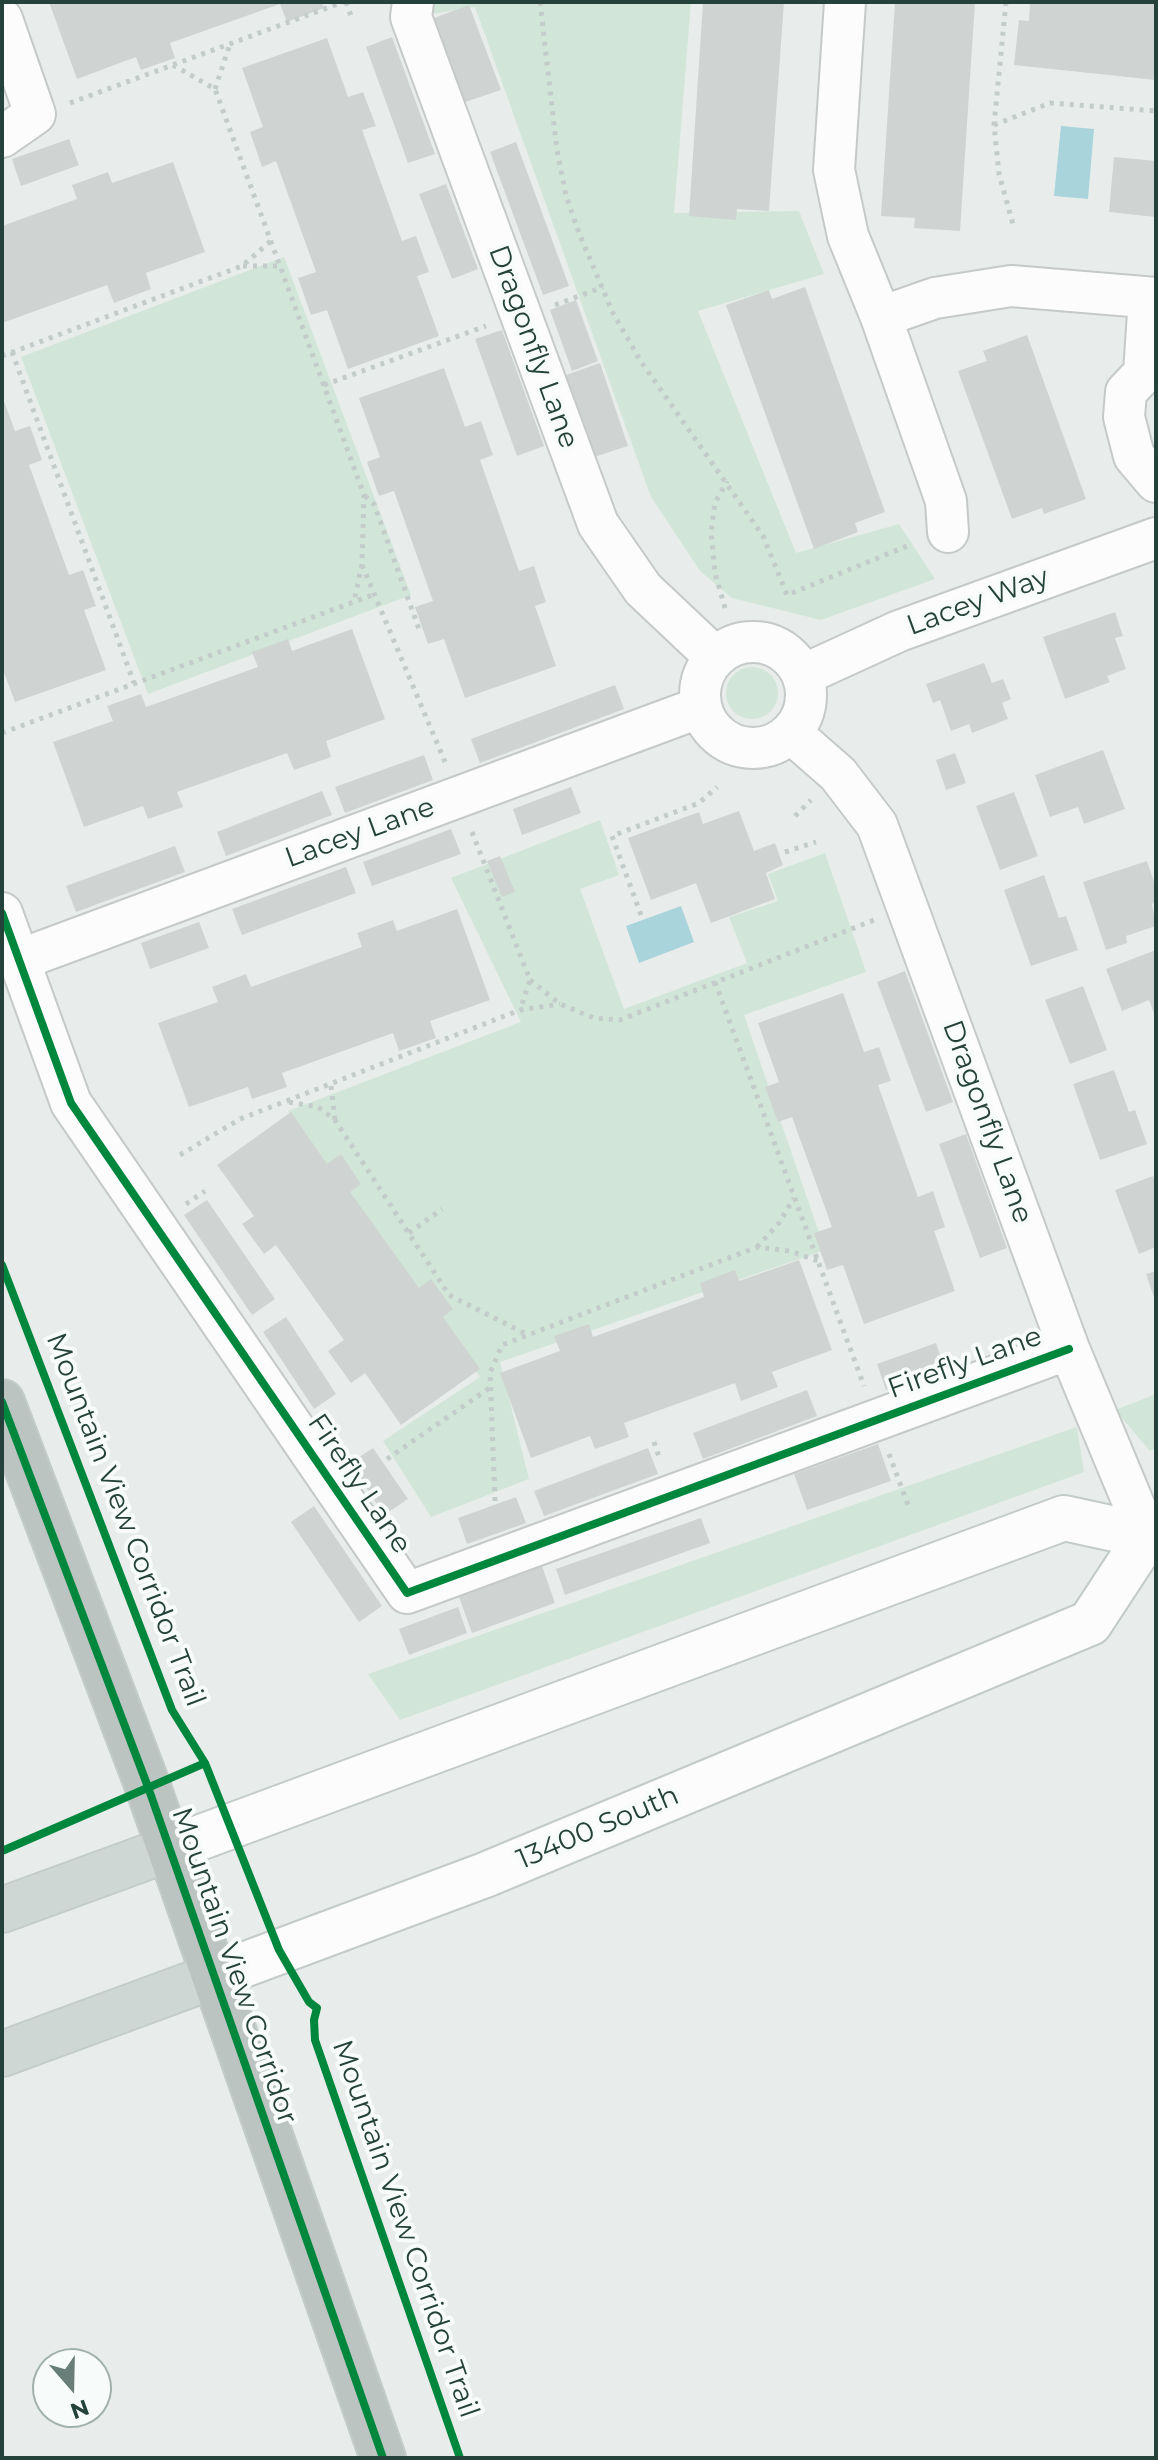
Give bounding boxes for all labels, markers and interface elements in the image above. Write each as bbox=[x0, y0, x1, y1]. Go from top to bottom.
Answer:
street label: Dragonfly Lane bbox=[481, 241, 585, 453]
street label: Lacey Way bbox=[902, 561, 1054, 643]
street label: Lacey Lane bbox=[281, 790, 439, 876]
street label: Dragonfly Lane bbox=[935, 1016, 1039, 1228]
street label: Firefly Lane bbox=[883, 1320, 1047, 1406]
street label: Mountain View Corridor Trail bbox=[38, 1329, 212, 1711]
street label: Firefly Lane bbox=[300, 1408, 418, 1560]
street label: 13400 South bbox=[512, 1779, 684, 1877]
street label: Mountain View Corridor bbox=[164, 1803, 304, 2129]
street label: Mountain View Corridor Trail bbox=[324, 2036, 486, 2422]
north arrow bbox=[32, 2348, 112, 2428]
text: N bbox=[67, 2393, 93, 2425]

